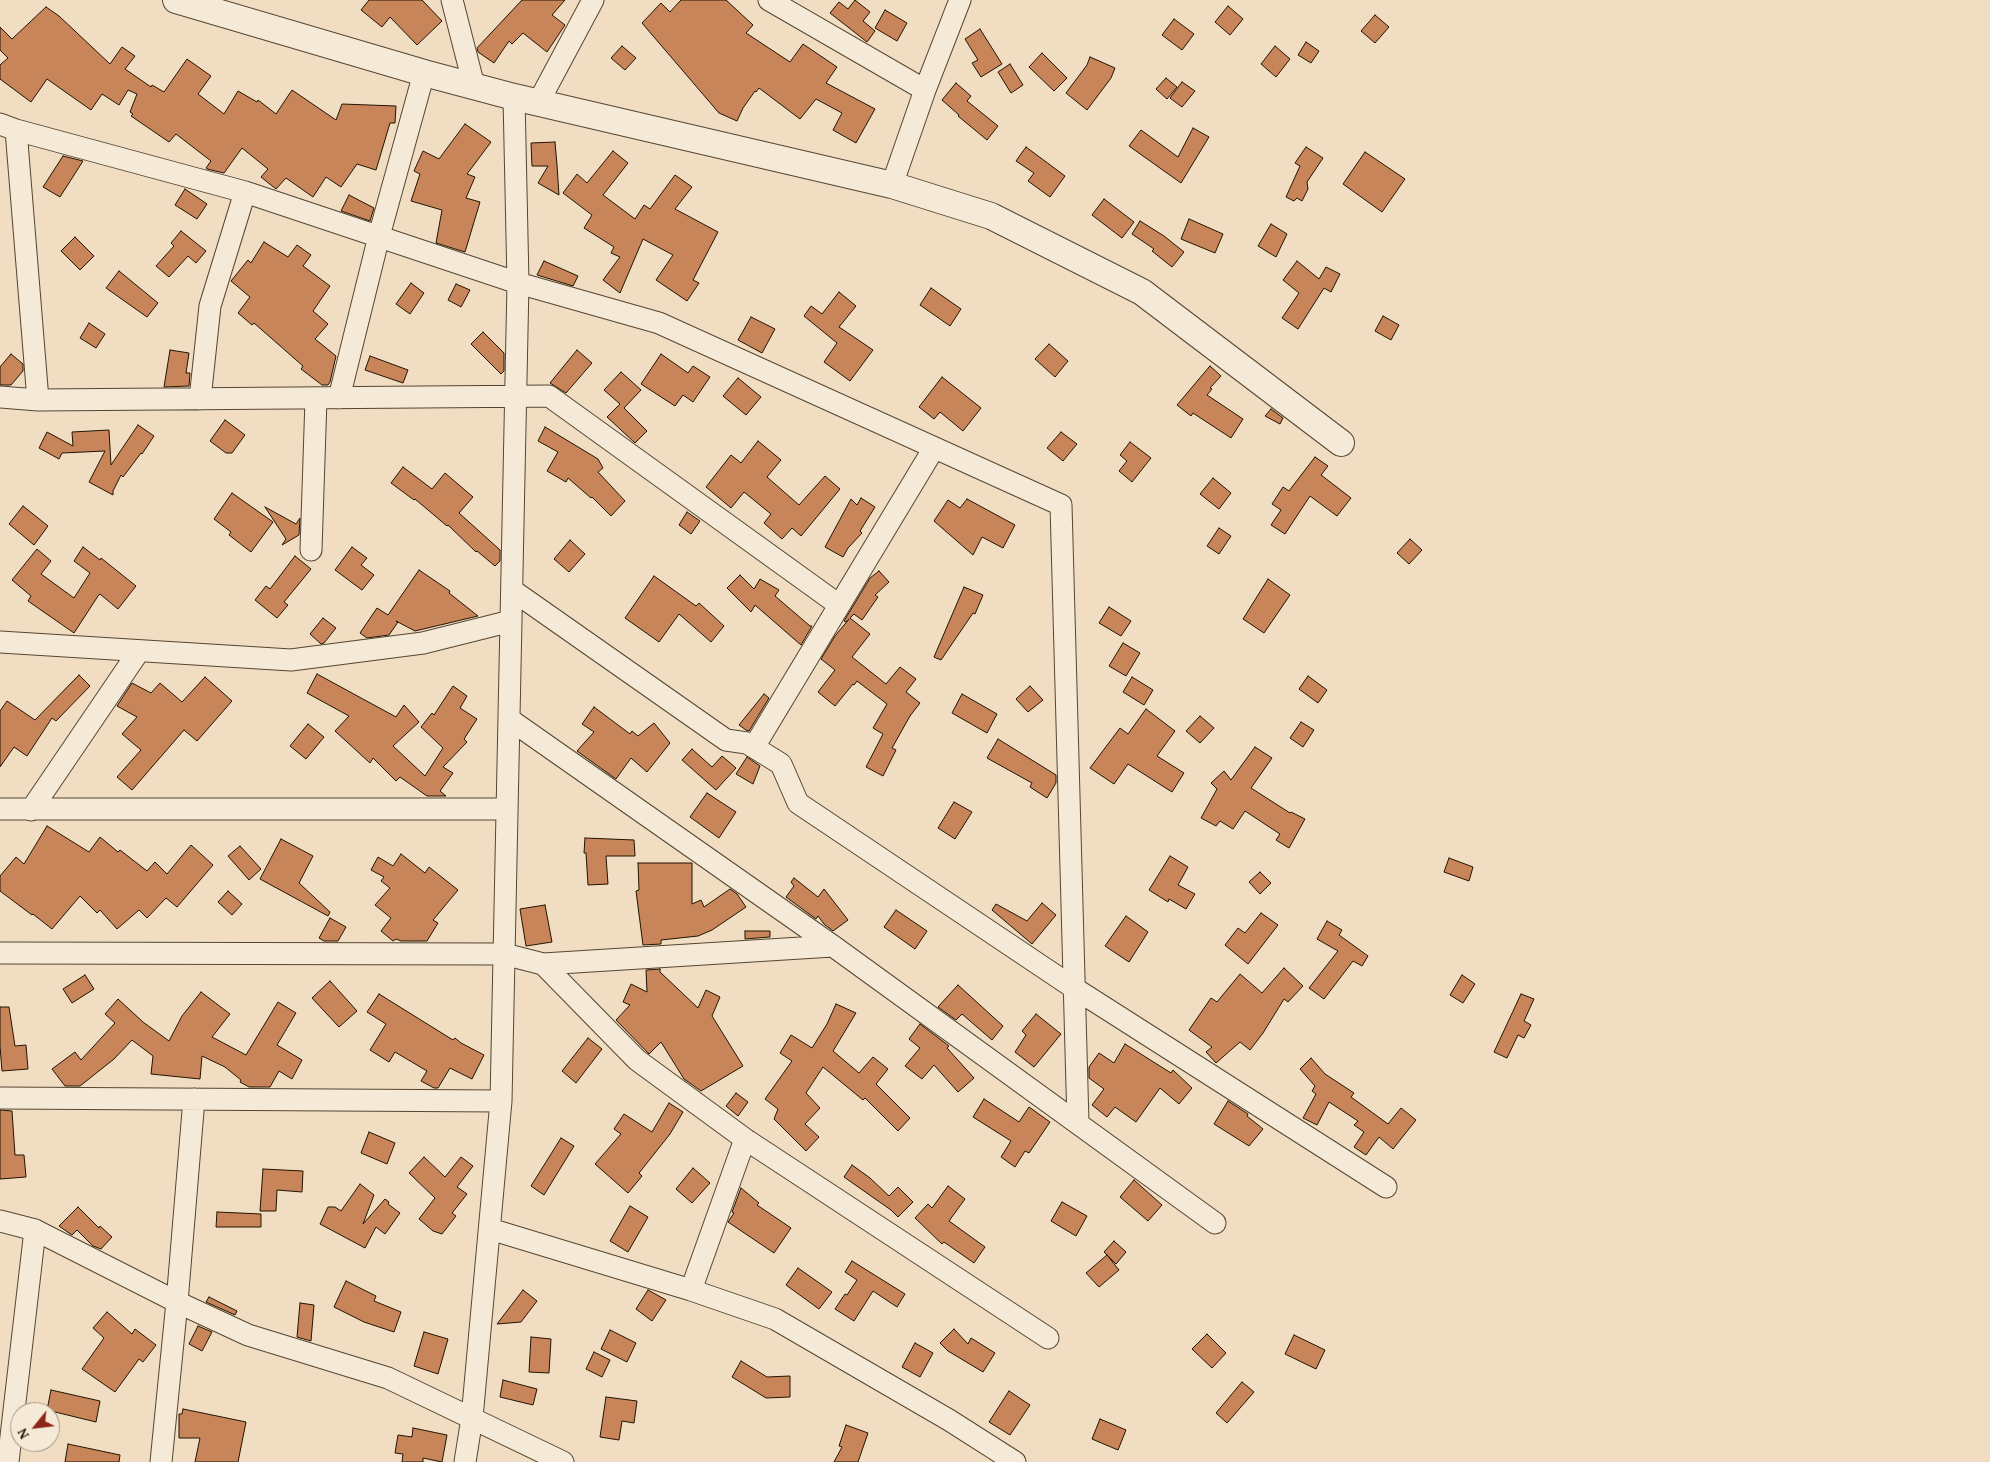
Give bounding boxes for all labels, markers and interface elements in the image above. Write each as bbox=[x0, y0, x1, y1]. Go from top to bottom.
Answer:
north arrow bbox=[10, 1402, 60, 1452]
text: N bbox=[12, 1425, 34, 1443]

